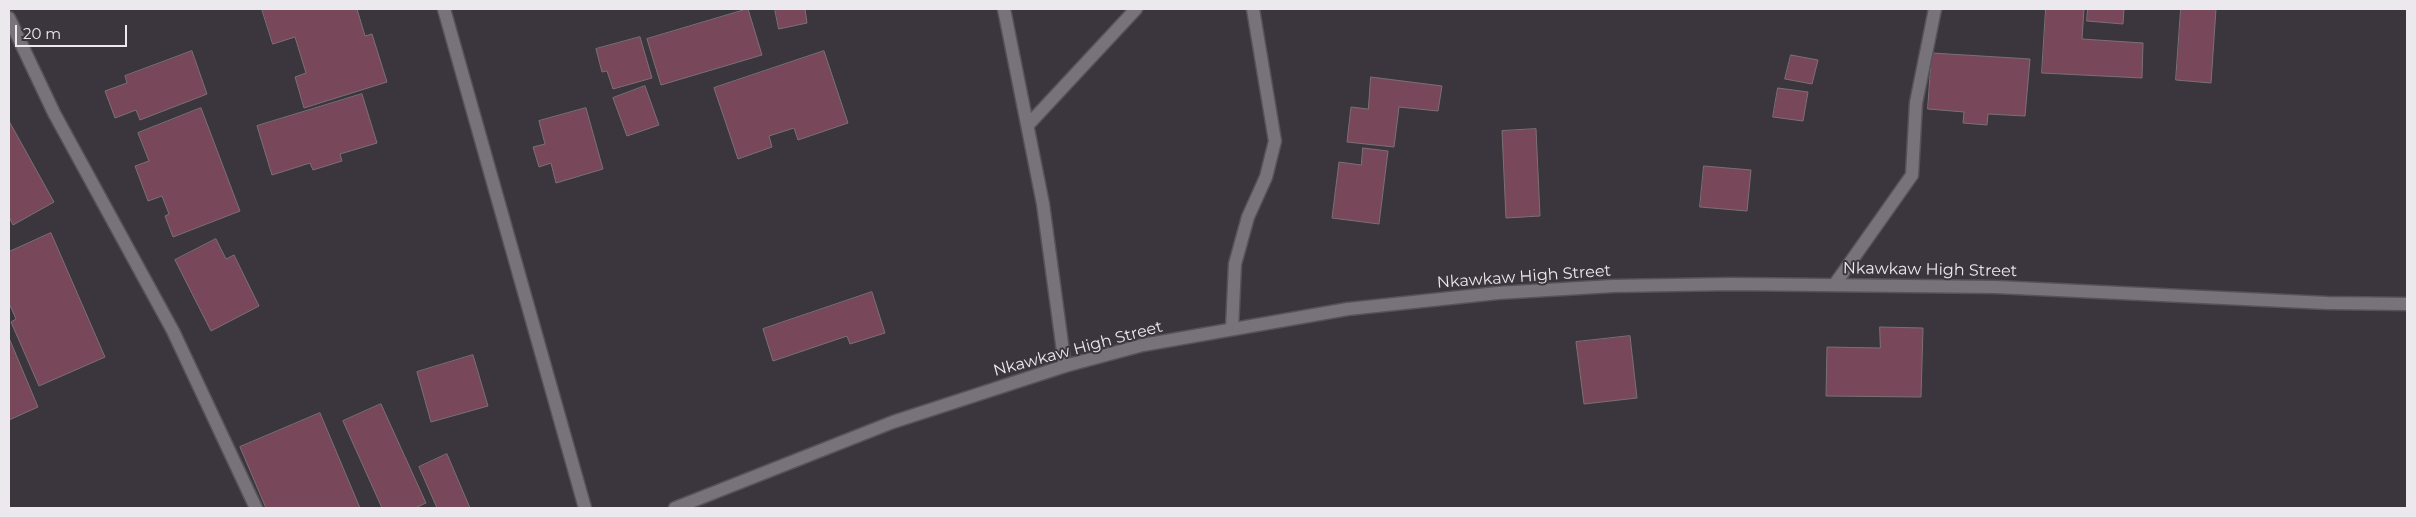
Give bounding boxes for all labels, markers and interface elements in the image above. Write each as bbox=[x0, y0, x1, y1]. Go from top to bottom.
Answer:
scale bar bbox=[18, 15, 130, 47]
text: 20 m bbox=[23, 24, 61, 43]
street label: Nkawkaw High Street bbox=[1843, 259, 2017, 281]
street label: Nkawkaw High Street bbox=[1436, 261, 1612, 293]
street label: Nkawkaw High Street bbox=[991, 317, 1165, 381]

